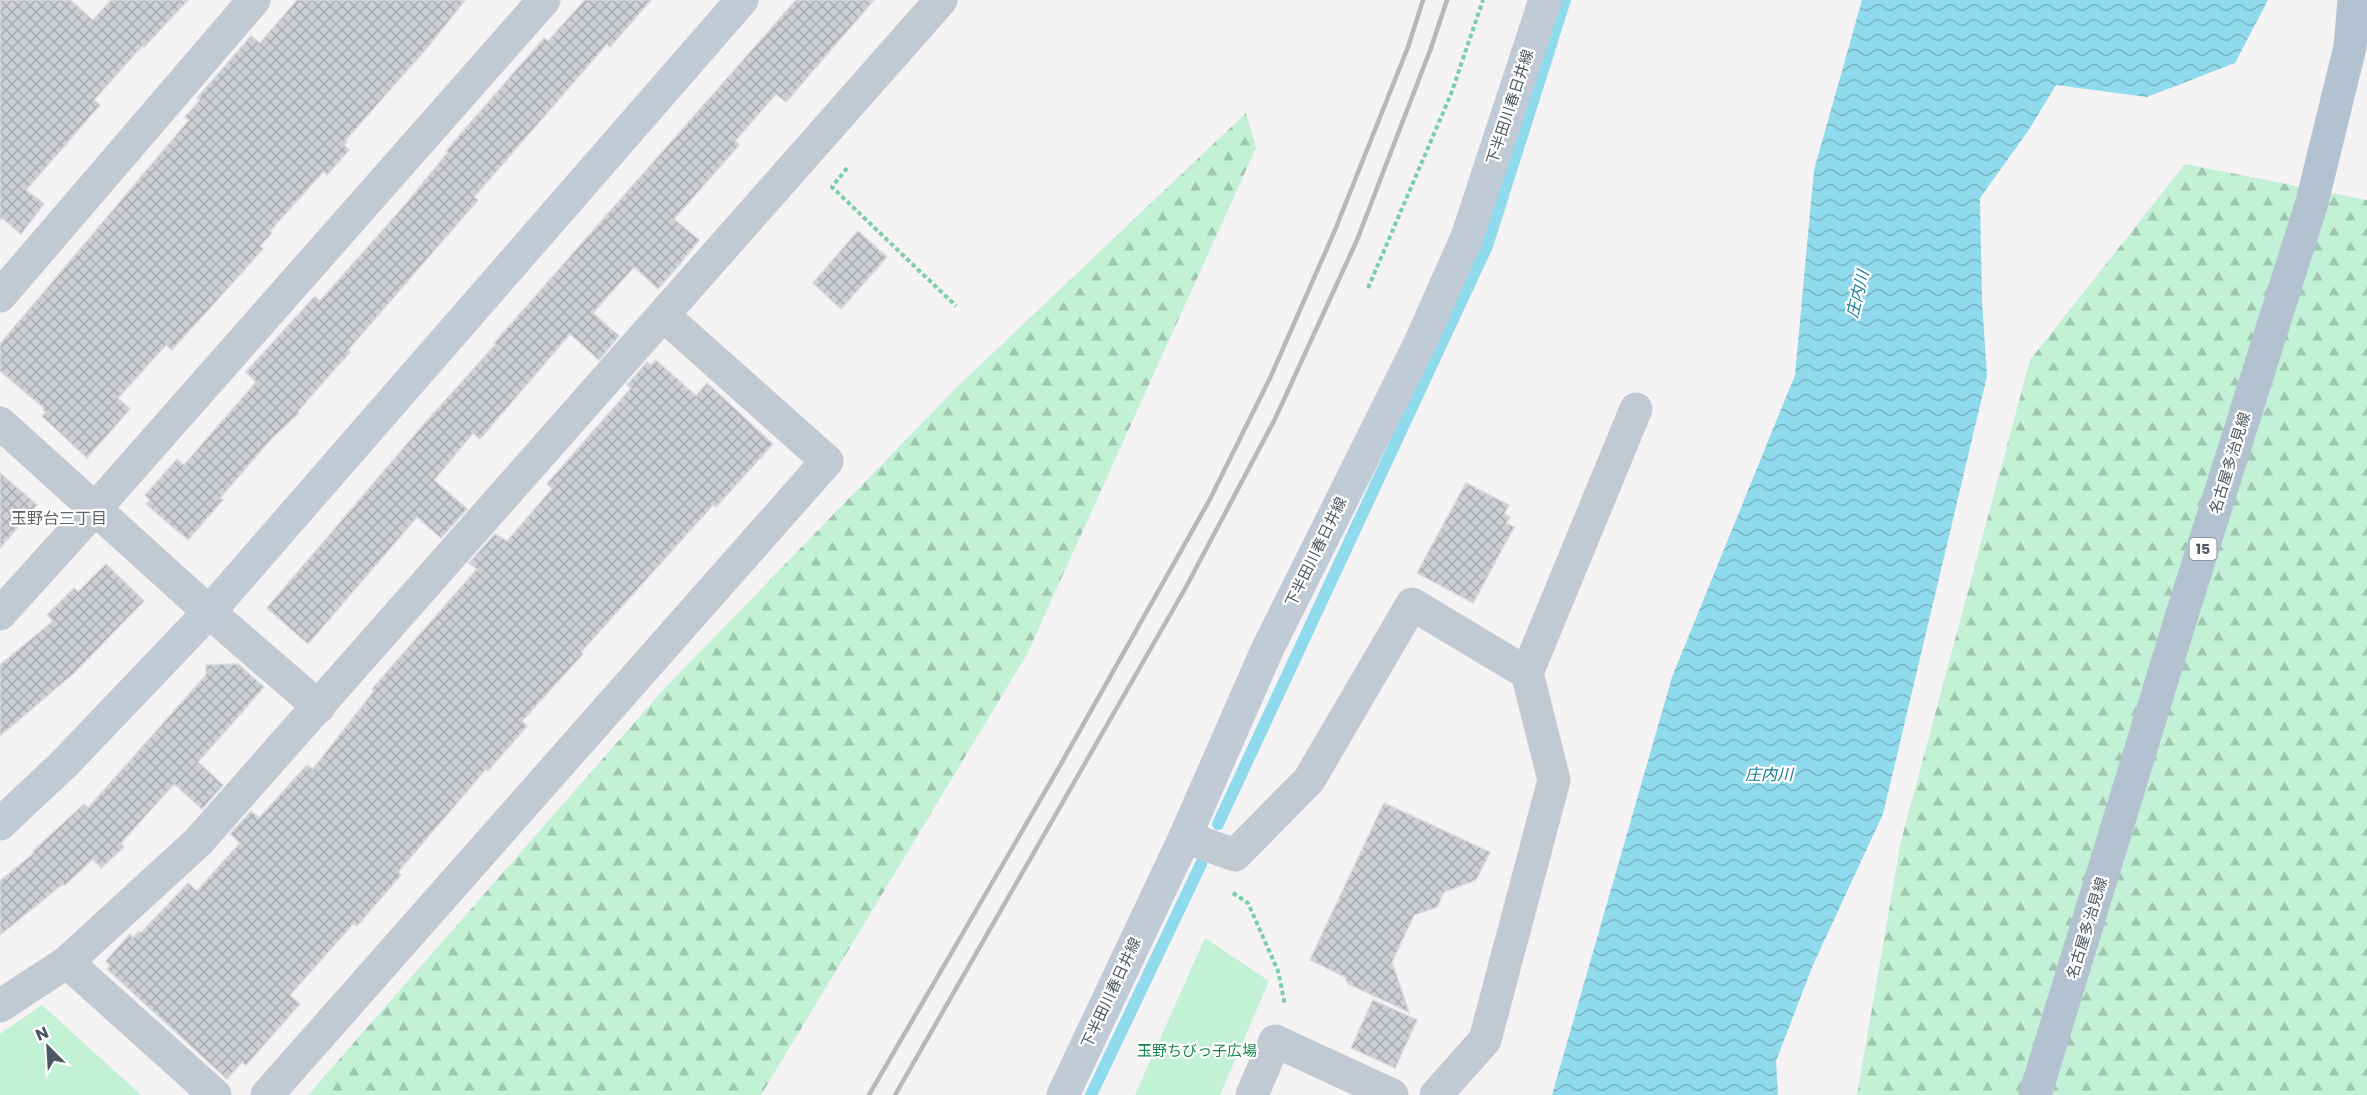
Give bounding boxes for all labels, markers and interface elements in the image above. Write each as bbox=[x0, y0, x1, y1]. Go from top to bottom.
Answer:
street label: 下半田川春日井線 bbox=[1481, 47, 1538, 167]
water label: 庄内川 bbox=[1841, 266, 1875, 320]
street label: 名古屋多治見線 bbox=[2204, 410, 2255, 516]
street label: 下半田川春日井線 bbox=[1280, 493, 1351, 610]
district label: 玉野台三丁目 bbox=[11, 507, 107, 530]
road number: 15 bbox=[2190, 538, 2216, 560]
water label: 庄内川 bbox=[1745, 763, 1795, 786]
street label: 名古屋多治見線 bbox=[2061, 875, 2112, 981]
street label: 下半田川春日井線 bbox=[1076, 934, 1145, 1052]
north arrow bbox=[18, 1017, 78, 1077]
text: N bbox=[32, 1021, 52, 1047]
park label: 玉野ちびっ子広場 bbox=[1137, 1040, 1257, 1061]

